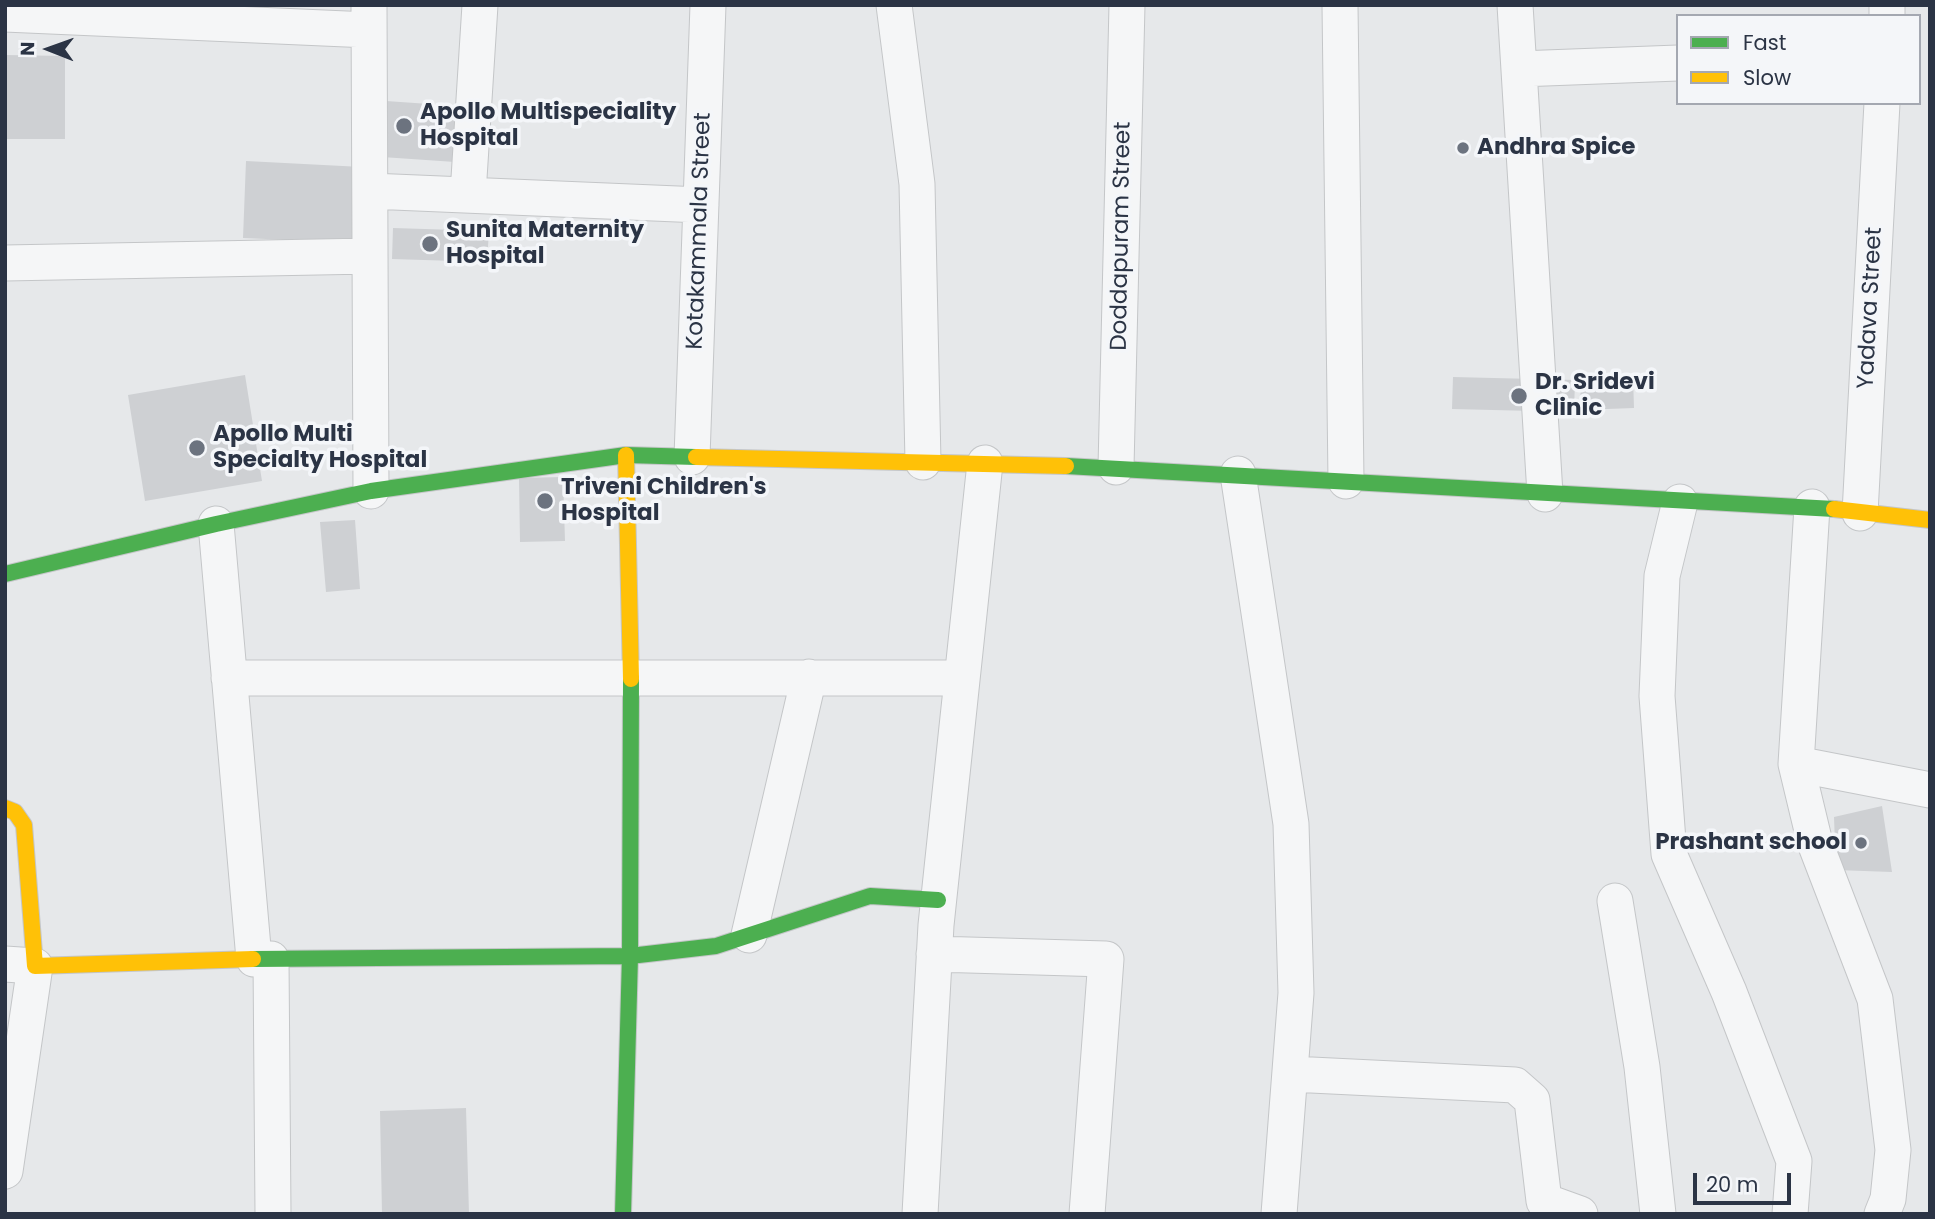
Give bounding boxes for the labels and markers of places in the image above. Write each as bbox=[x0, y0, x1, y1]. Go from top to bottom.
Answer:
place label: Apollo Multispeciality Hospital bbox=[420, 99, 676, 153]
marker: Apollo Multispeciality Hospital bbox=[394, 116, 414, 136]
place label: Andhra Spice bbox=[1477, 134, 1636, 162]
marker: Andhra Spice bbox=[1455, 140, 1471, 156]
place label: Sunita Maternity Hospital bbox=[446, 217, 644, 271]
marker: Sunita Maternity Hospital bbox=[420, 234, 440, 254]
place label: Dr. Sridevi Clinic bbox=[1535, 369, 1655, 423]
marker: Dr. Sridevi Clinic bbox=[1509, 386, 1529, 406]
place label: Apollo Multi Specialty Hospital bbox=[213, 421, 427, 475]
marker: Apollo Multi Specialty Hospital bbox=[187, 438, 207, 458]
place label: Triveni Children's Hospital bbox=[561, 474, 767, 528]
marker: Triveni Children's Hospital bbox=[535, 491, 555, 511]
place label: Prashant school bbox=[1655, 829, 1847, 857]
marker: Prashant school bbox=[1853, 835, 1869, 851]

